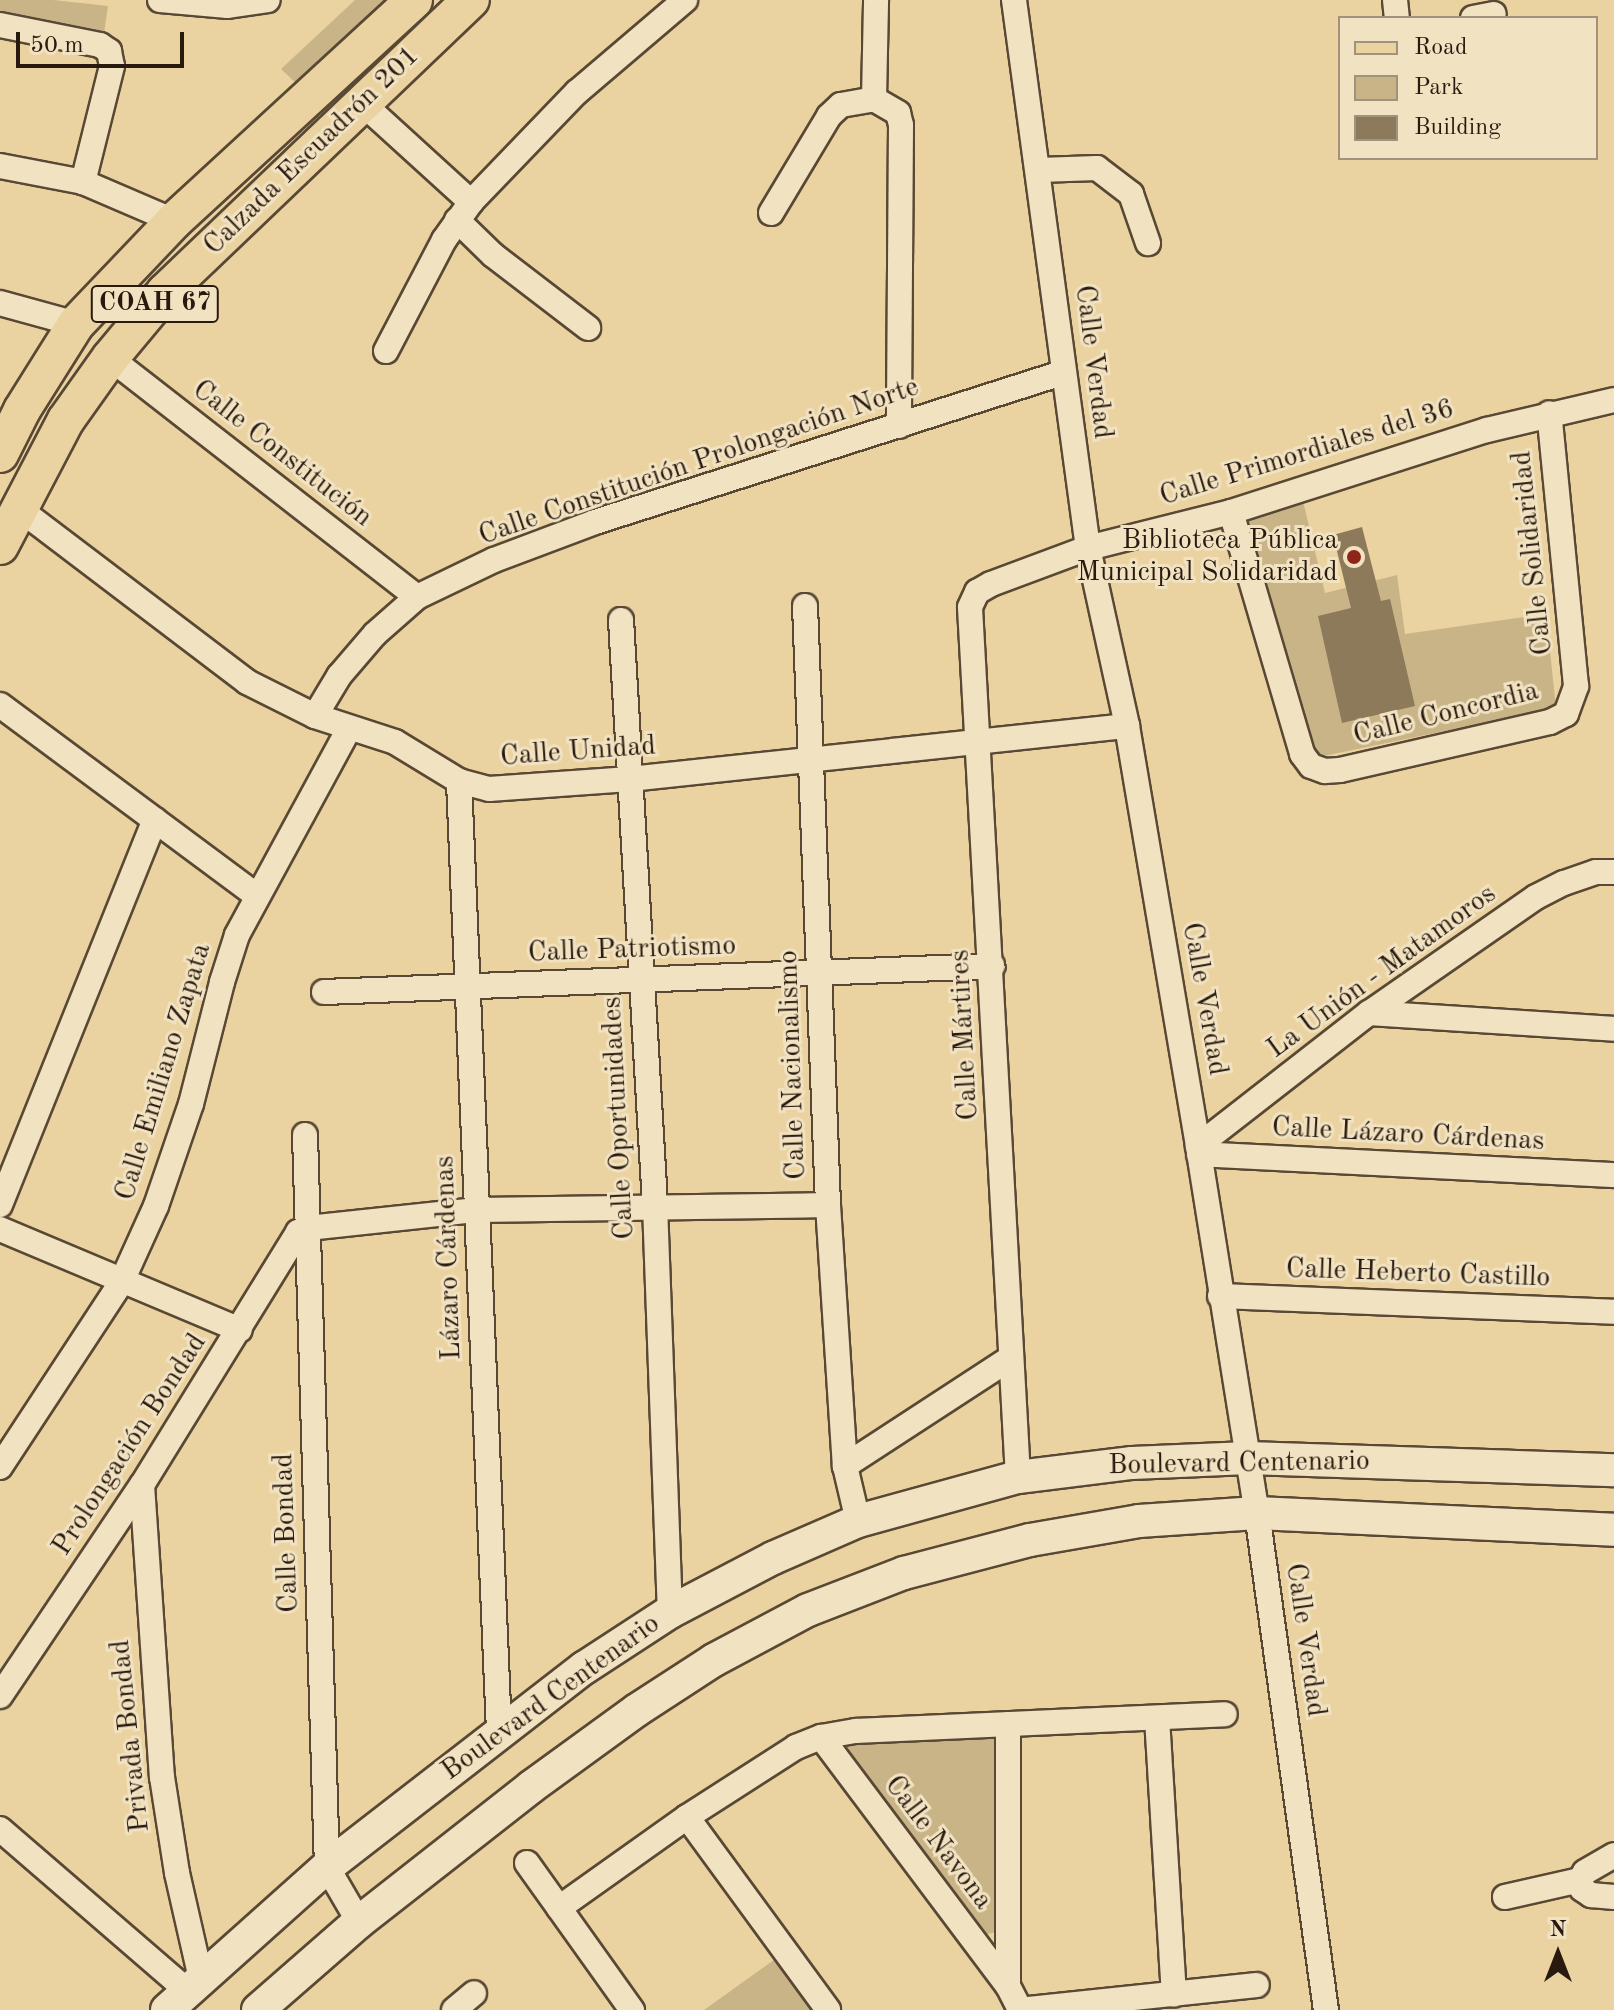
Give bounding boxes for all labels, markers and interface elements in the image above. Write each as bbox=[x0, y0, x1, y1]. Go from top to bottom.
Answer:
scale bar bbox=[20, 16, 188, 66]
legend bbox=[1338, 16, 1598, 160]
text: 50 m bbox=[30, 34, 84, 58]
text: Road bbox=[1414, 36, 1467, 60]
street label: Calzada Escuadrón 201 bbox=[197, 39, 427, 263]
text: Park bbox=[1414, 76, 1463, 100]
text: Building bbox=[1414, 116, 1501, 140]
road number: COAH 67 bbox=[89, 282, 221, 326]
street label: Calle Verdad bbox=[1067, 283, 1119, 441]
street label: Calle Constitución Prolongación Norte bbox=[475, 371, 923, 553]
street label: Calle Constitución bbox=[185, 373, 379, 535]
street label: Calle Primordiales del 36 bbox=[1156, 392, 1458, 514]
street label: Calle Solidaridad bbox=[1506, 449, 1560, 657]
place label: Biblioteca Pública Municipal Solidaridad bbox=[1076, 524, 1338, 590]
marker: Biblioteca Pública Municipal Solidaridad bbox=[1345, 548, 1363, 566]
street label: Calle Concordia bbox=[1350, 675, 1542, 753]
street label: Calle Unidad bbox=[499, 730, 657, 774]
street label: La Unión - Matamoros bbox=[1261, 878, 1503, 1066]
street label: Calle Verdad bbox=[1174, 920, 1234, 1078]
street label: Calle Patriotismo bbox=[527, 930, 737, 970]
street label: Calle Emiliano Zapata bbox=[109, 939, 219, 1205]
street label: Calle Mártires bbox=[944, 949, 986, 1121]
street label: Calle Nacionalismo bbox=[772, 950, 814, 1180]
street label: Calle Oportunidades bbox=[596, 996, 642, 1240]
street label: Calle Lázaro Cárdenas bbox=[1271, 1111, 1545, 1159]
street label: Lázaro Cárdenas bbox=[429, 1155, 469, 1361]
street label: Calle Heberto Castillo bbox=[1285, 1253, 1551, 1295]
street label: Prolongación Bondad bbox=[46, 1328, 214, 1562]
street label: Boulevard Centenario bbox=[1108, 1445, 1370, 1483]
street label: Calle Bondad bbox=[267, 1453, 307, 1613]
street label: Calle Verdad bbox=[1278, 1561, 1332, 1719]
street label: Boulevard Centenario bbox=[435, 1608, 667, 1788]
street label: Privada Bondad bbox=[104, 1638, 158, 1834]
street label: Calle Navona bbox=[877, 1769, 999, 1917]
north arrow bbox=[1518, 1914, 1598, 1994]
text: N bbox=[1550, 1919, 1566, 1941]

